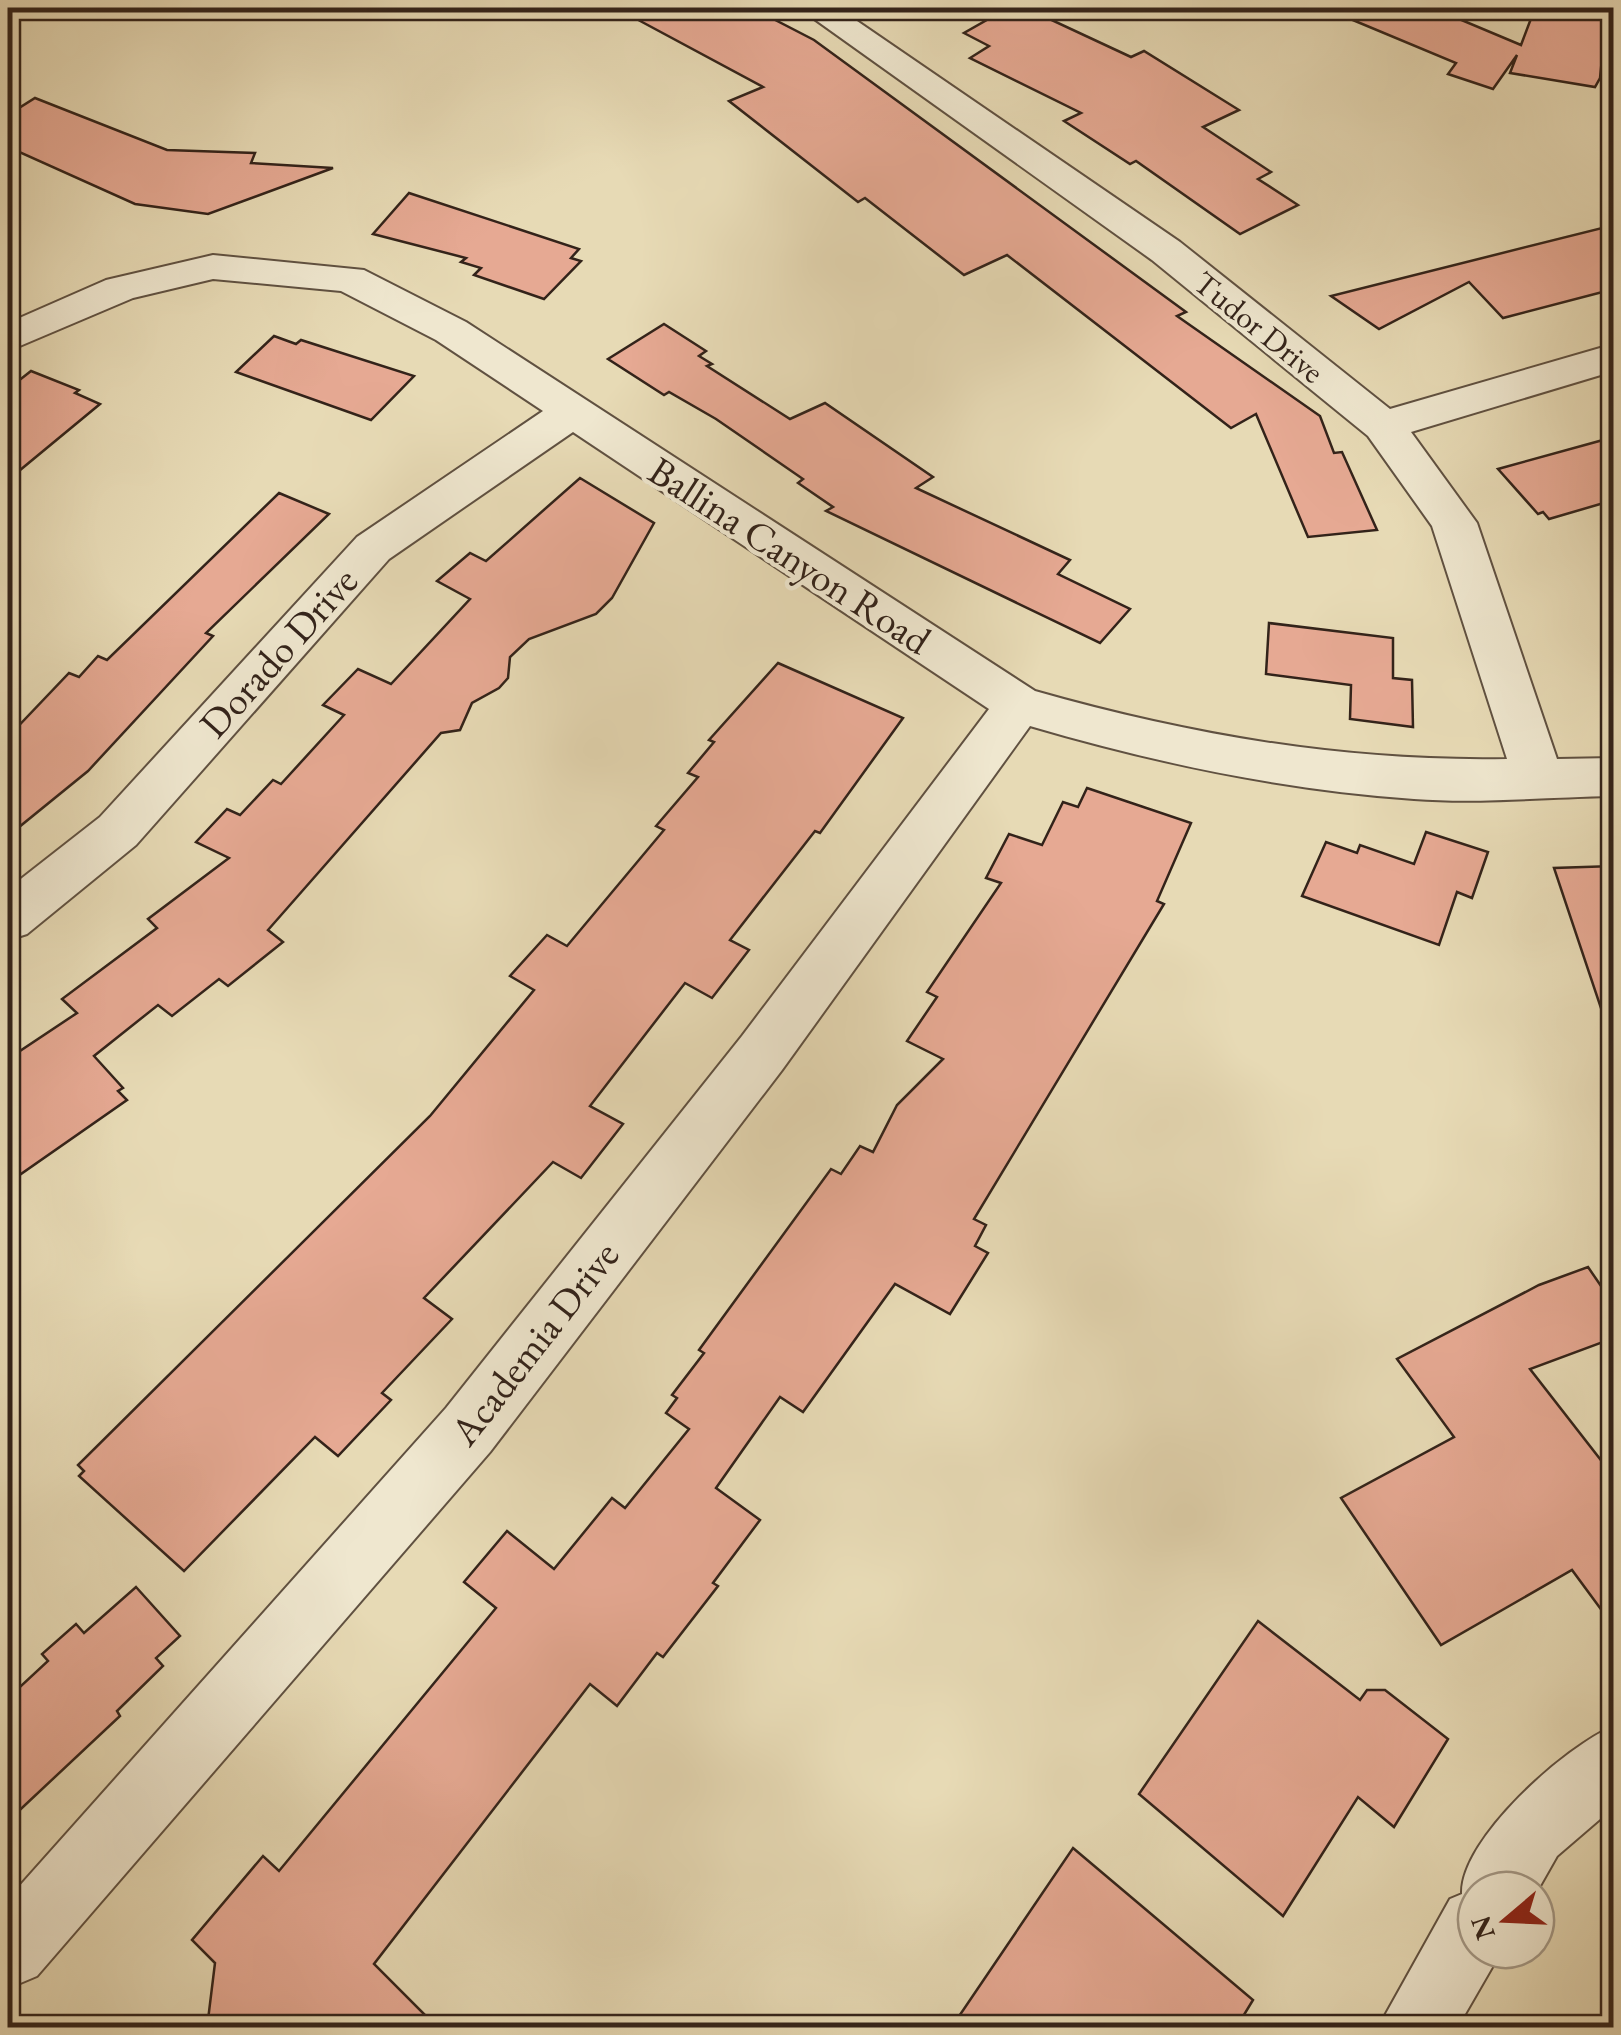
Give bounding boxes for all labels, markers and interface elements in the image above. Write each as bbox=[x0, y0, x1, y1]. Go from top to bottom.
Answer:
street label: Tudor Drive bbox=[1185, 262, 1333, 392]
street label: Ballina Canyon Road bbox=[639, 444, 942, 666]
street label: Dorado Drive bbox=[187, 556, 369, 748]
street label: Academia Drive bbox=[437, 1230, 630, 1457]
north arrow bbox=[1456, 1870, 1556, 1970]
text: N bbox=[1462, 1911, 1503, 1945]

